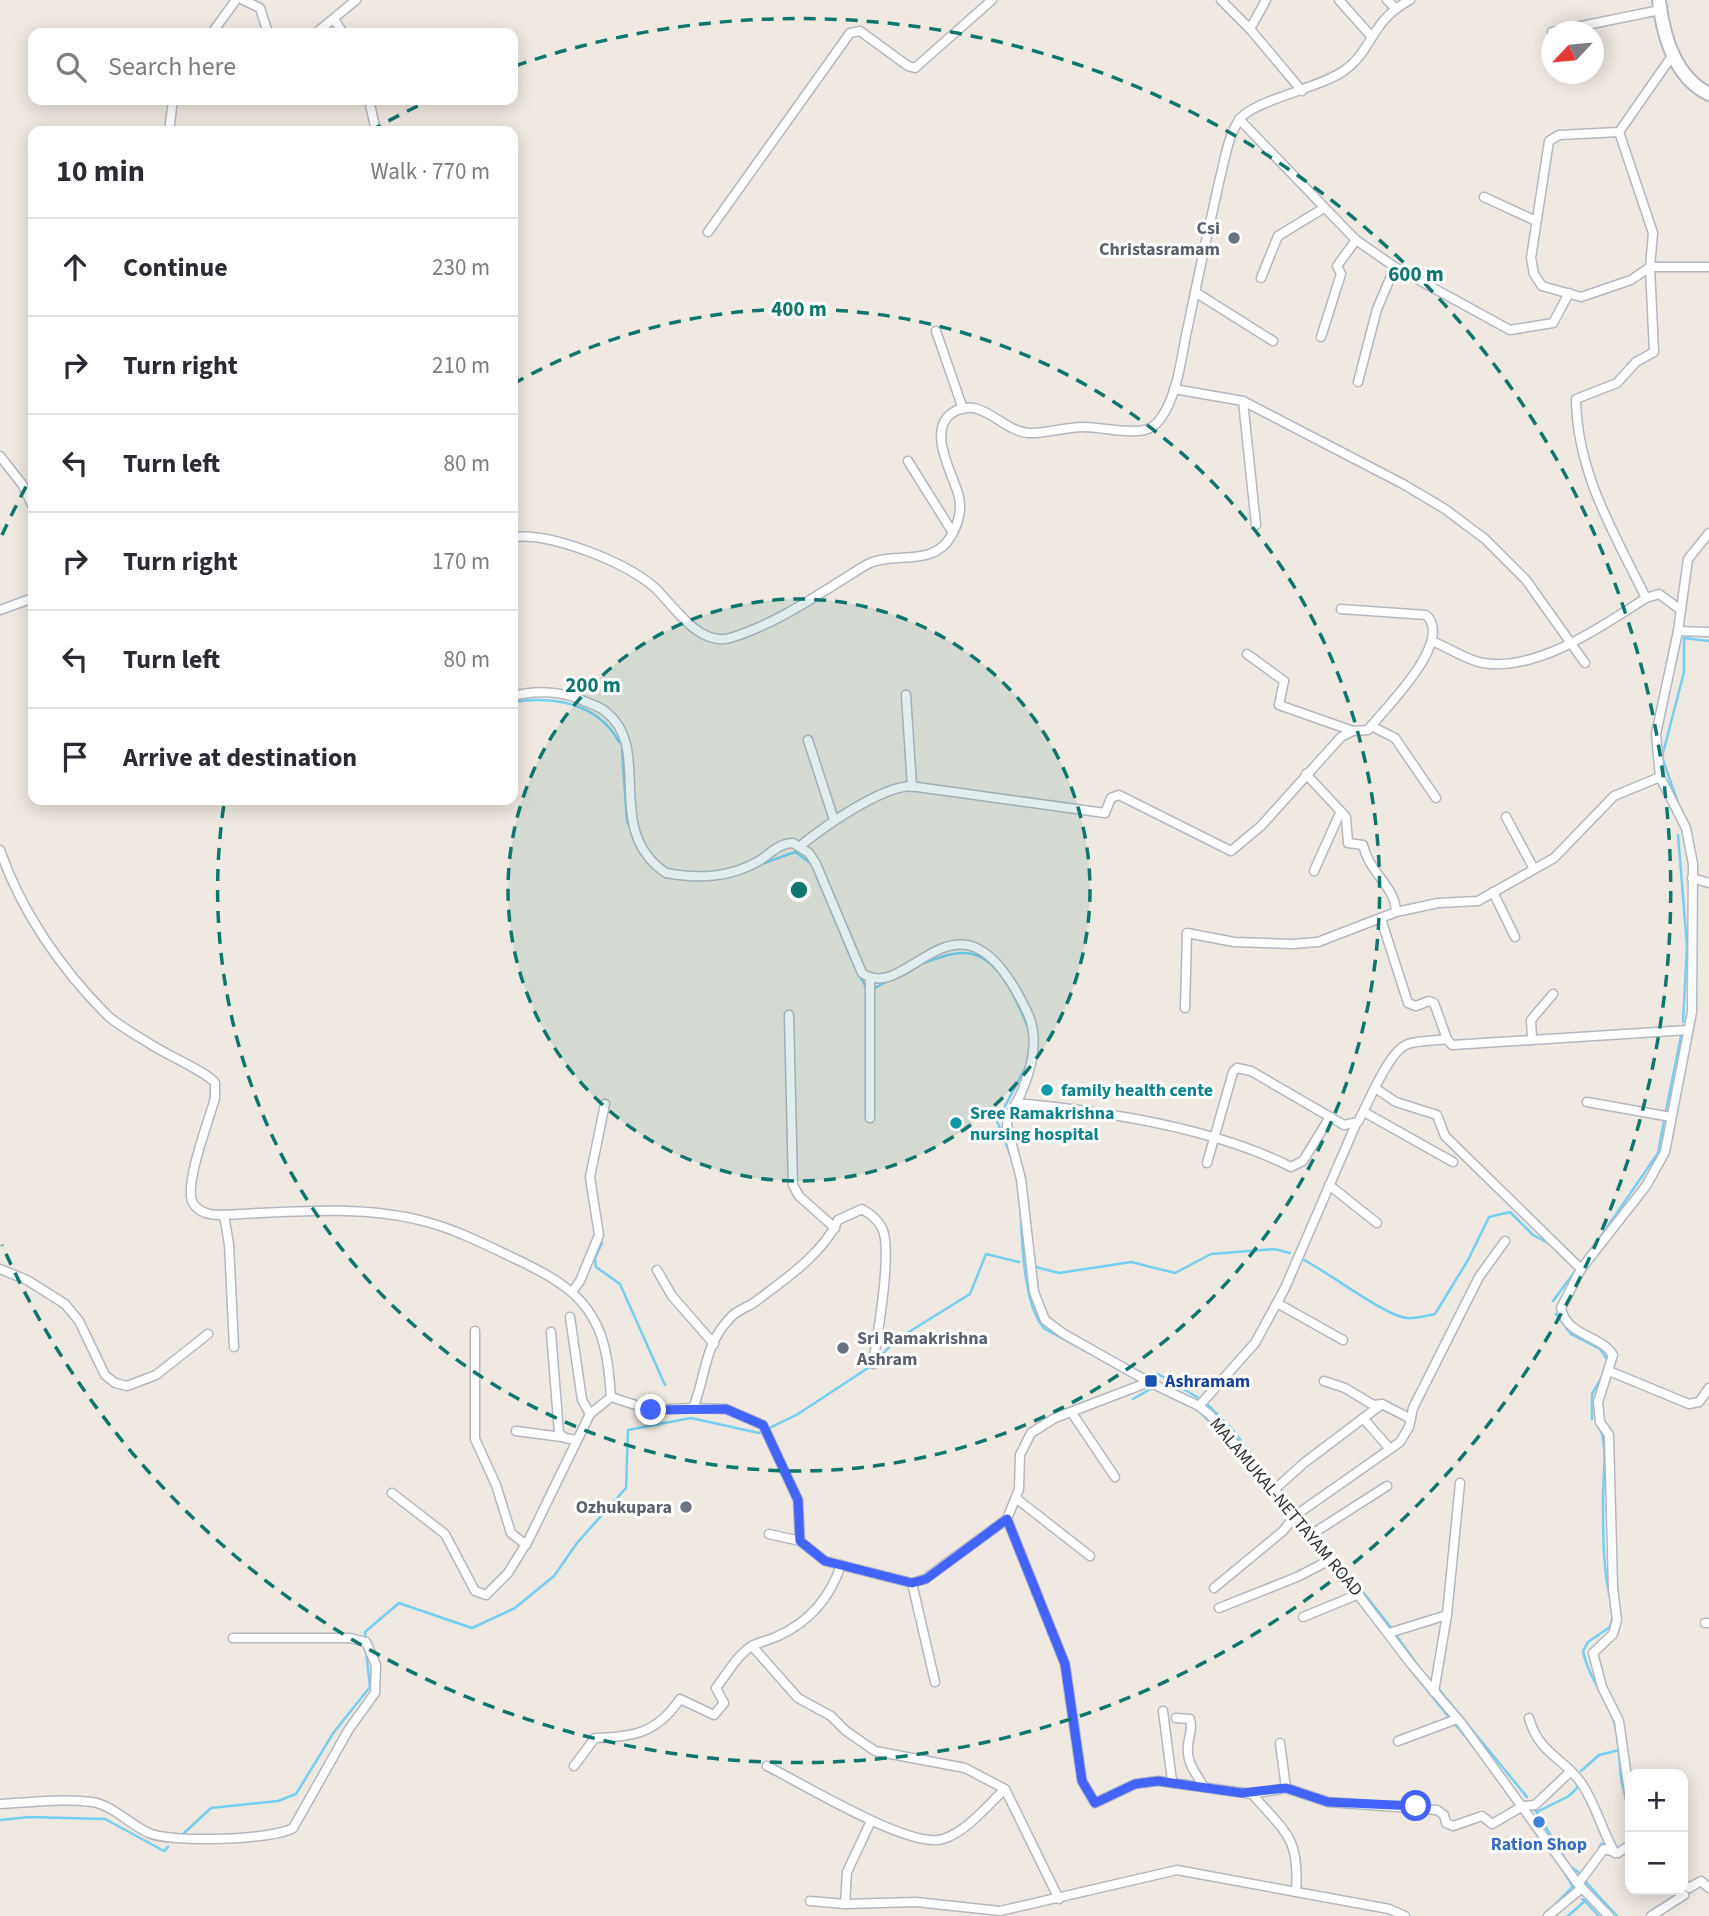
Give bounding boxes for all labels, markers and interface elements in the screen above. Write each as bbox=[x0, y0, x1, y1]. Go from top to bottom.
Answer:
north arrow bbox=[1541, 21, 1604, 84]
search box bbox=[28, 28, 518, 105]
icon: search bbox=[52, 48, 90, 86]
text: Search here bbox=[108, 48, 236, 85]
text: 10 min bbox=[56, 150, 145, 193]
text: Walk · 770 m bbox=[371, 155, 490, 188]
place label: Csi Christasramam bbox=[1099, 216, 1220, 262]
marker: Csi Christasramam bbox=[1226, 230, 1242, 246]
icon: ahead bbox=[56, 248, 94, 286]
text: Continue bbox=[123, 249, 228, 286]
text: 230 m bbox=[432, 251, 490, 284]
text: 600 m bbox=[1388, 259, 1444, 289]
text: 400 m bbox=[771, 294, 827, 324]
icon: right bbox=[56, 346, 94, 384]
text: Turn right bbox=[123, 347, 238, 384]
text: 210 m bbox=[432, 349, 490, 382]
icon: left bbox=[56, 444, 94, 482]
text: Turn left bbox=[123, 445, 220, 482]
text: 80 m bbox=[443, 447, 490, 480]
icon: right bbox=[56, 542, 94, 580]
text: Turn right bbox=[123, 543, 238, 580]
text: 170 m bbox=[432, 545, 490, 578]
icon: left bbox=[56, 640, 94, 678]
text: Turn left bbox=[123, 641, 220, 678]
text: 80 m bbox=[443, 643, 490, 676]
text: 200 m bbox=[565, 670, 621, 700]
icon: arrive bbox=[56, 738, 94, 776]
text: Arrive at destination bbox=[123, 739, 357, 776]
centre of rings bbox=[787, 878, 811, 902]
place label: family health cente bbox=[1061, 1078, 1213, 1103]
marker: family health cente bbox=[1039, 1082, 1055, 1098]
place label: Sree Ramakrishna nursing hospital bbox=[970, 1101, 1115, 1147]
marker: Sree Ramakrishna nursing hospital bbox=[948, 1115, 964, 1131]
place label: Sri Ramakrishna Ashram bbox=[856, 1326, 988, 1372]
marker: Sri Ramakrishna Ashram bbox=[835, 1340, 851, 1356]
place label: Ashramam bbox=[1164, 1369, 1250, 1394]
marker: Ashramam bbox=[1143, 1373, 1159, 1389]
route end bbox=[635, 1394, 666, 1425]
street label: MALAMUKAL-NETTAYAM ROAD bbox=[1204, 1412, 1368, 1602]
place label: Ozhukupara bbox=[576, 1495, 672, 1520]
marker: Ozhukupara bbox=[678, 1499, 694, 1515]
map controls bbox=[1625, 1769, 1688, 1895]
button: + bbox=[1625, 1769, 1688, 1832]
route start bbox=[1400, 1790, 1431, 1821]
marker: Ration Shop bbox=[1531, 1814, 1547, 1830]
place label: Ration Shop bbox=[1491, 1832, 1587, 1857]
button: − bbox=[1625, 1832, 1688, 1895]

